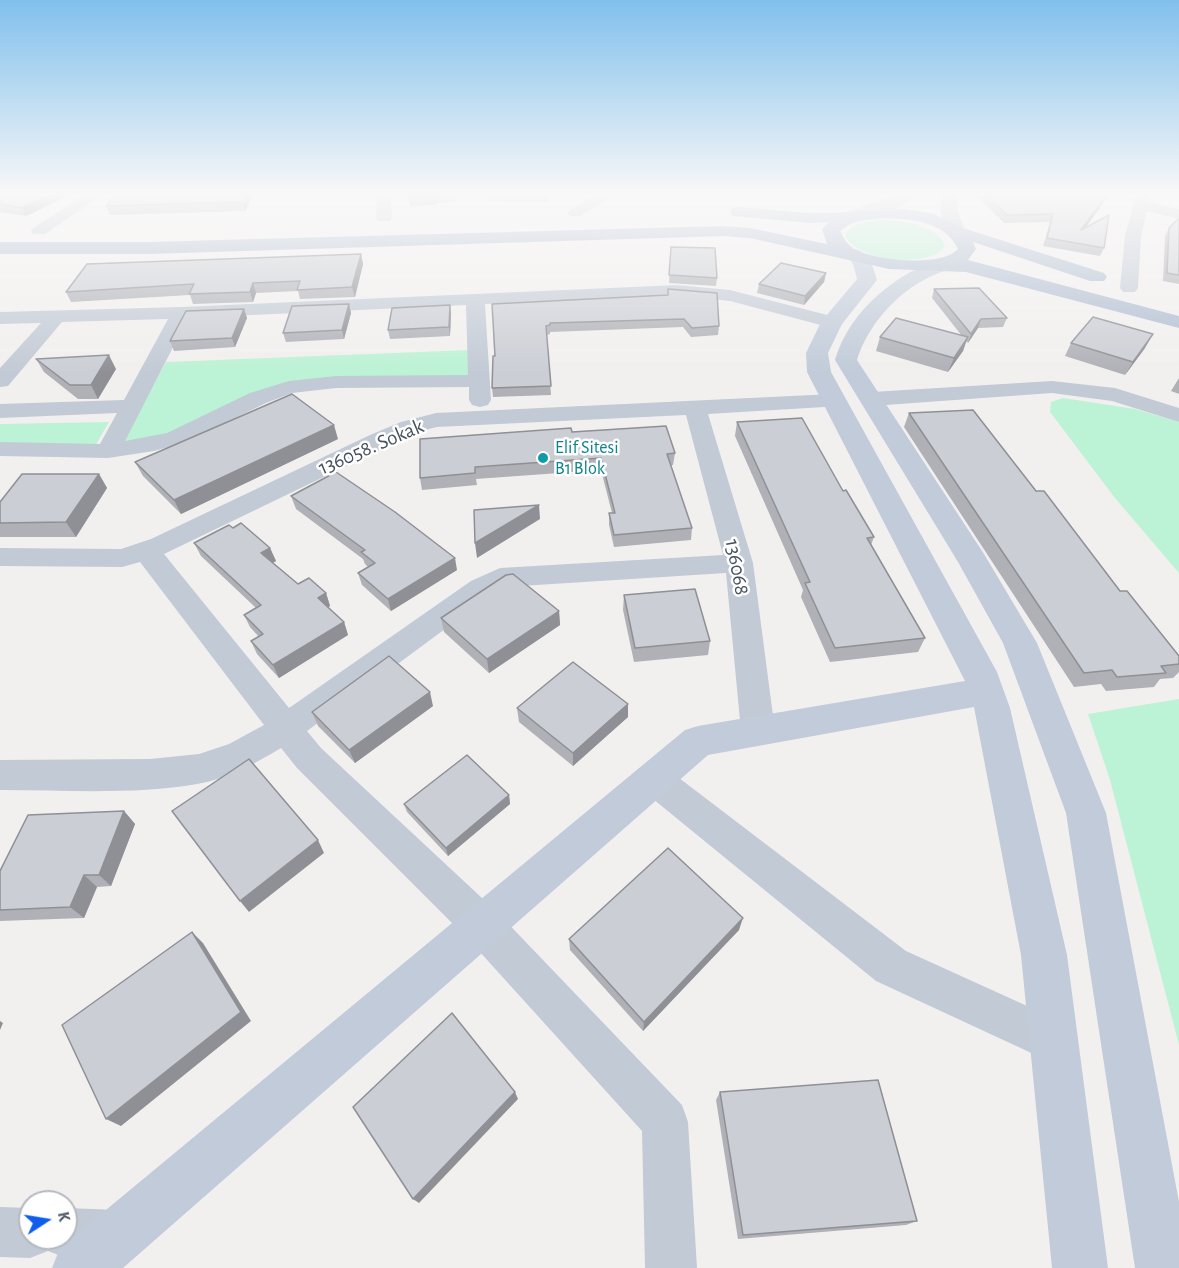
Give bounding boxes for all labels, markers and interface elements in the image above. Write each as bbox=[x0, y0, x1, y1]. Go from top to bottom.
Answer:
street label: 136058. Sokak bbox=[314, 414, 428, 480]
place label: Elif Sitesi B1 Blok bbox=[555, 437, 619, 480]
marker: Elif Sitesi B1 Blok bbox=[536, 451, 550, 465]
street label: 136068 bbox=[719, 537, 755, 597]
north arrow bbox=[18, 1190, 78, 1250]
text: K bbox=[55, 1210, 72, 1223]

